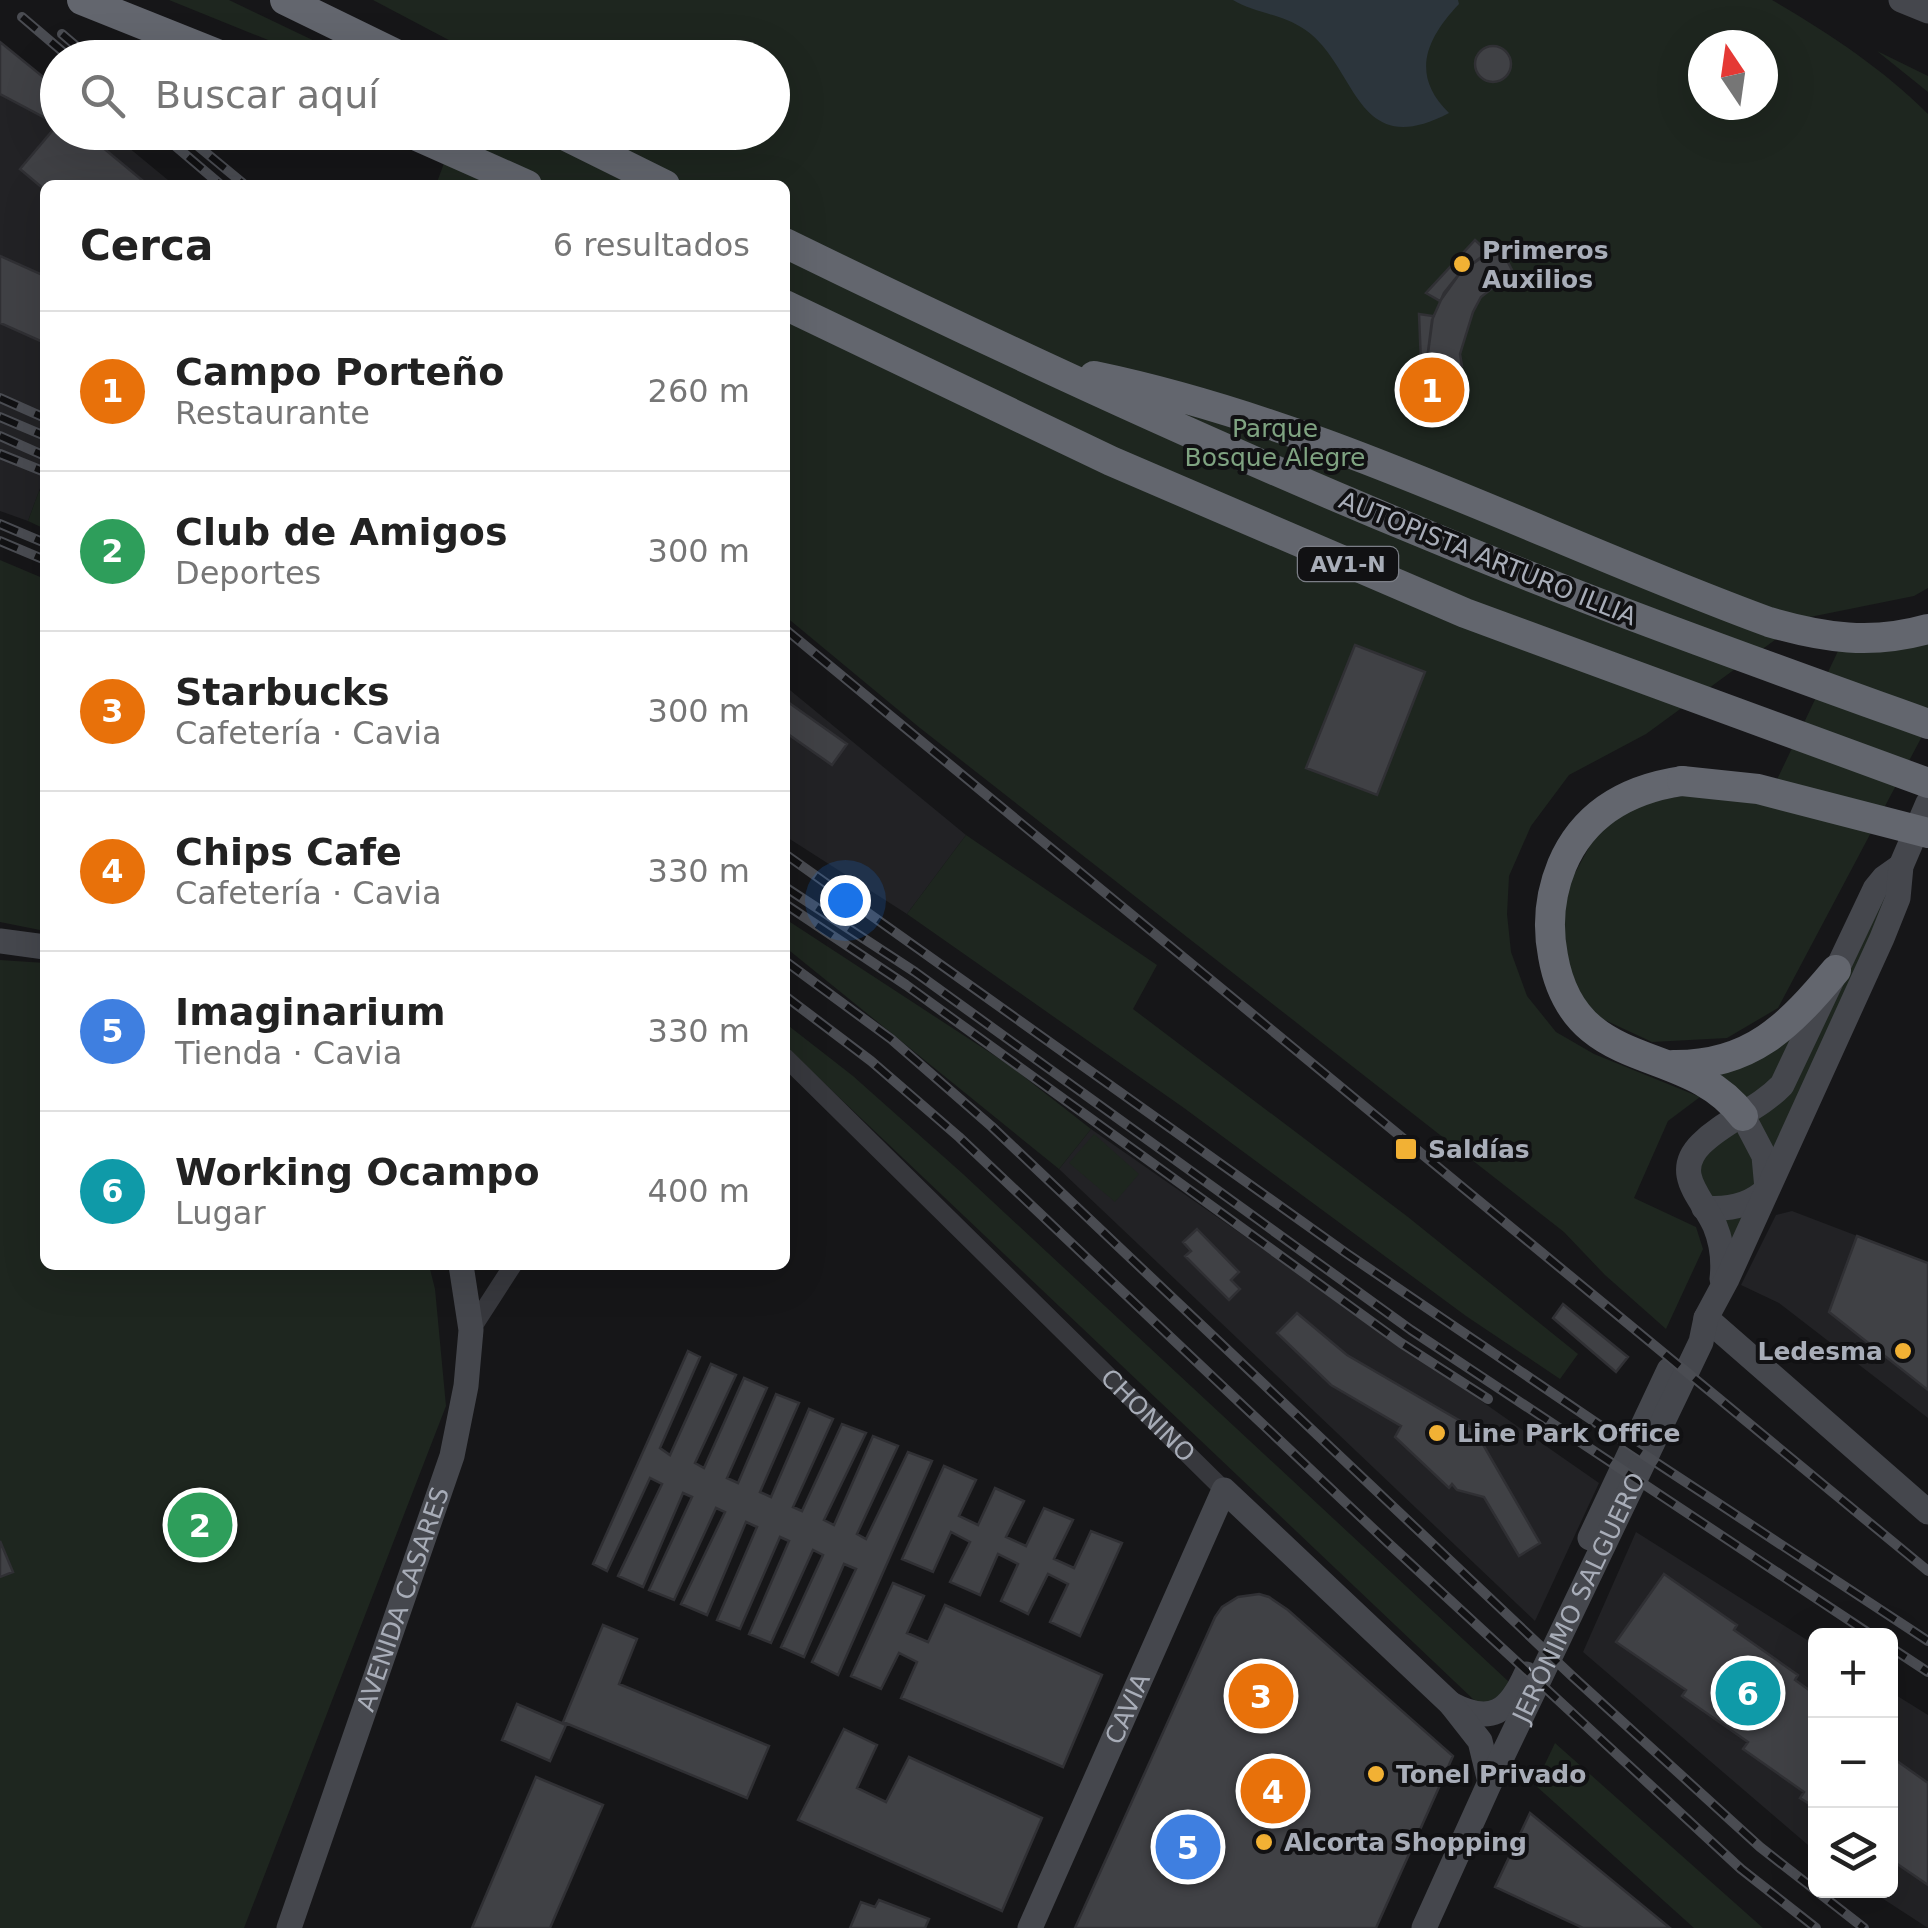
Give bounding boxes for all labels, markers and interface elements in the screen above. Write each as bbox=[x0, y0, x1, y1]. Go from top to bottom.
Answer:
north arrow bbox=[1688, 30, 1778, 120]
search box bbox=[40, 40, 790, 150]
icon: search bbox=[75, 68, 130, 123]
text: Buscar aquí bbox=[155, 73, 379, 117]
text: Cerca bbox=[80, 221, 213, 270]
text: 6 resultados bbox=[553, 226, 750, 264]
place label: Primeros Auxilios bbox=[1482, 236, 1609, 294]
marker: Primeros Auxilios bbox=[1451, 253, 1473, 275]
text: Campo Porteño bbox=[175, 350, 504, 394]
pin: 1 bbox=[1400, 352, 1464, 428]
text: 1 bbox=[101, 372, 124, 410]
text: 260 m bbox=[648, 372, 750, 410]
text: Restaurante bbox=[175, 394, 370, 432]
park label: Parque Bosque Alegre bbox=[1185, 414, 1365, 472]
street label: AUTOPISTA ARTURO ILLIA bbox=[1335, 485, 1641, 631]
text: Club de Amigos bbox=[175, 510, 508, 554]
text: 2 bbox=[101, 532, 124, 570]
text: 300 m bbox=[648, 532, 750, 570]
road number: AV1-N bbox=[1298, 547, 1398, 581]
text: Deportes bbox=[175, 554, 321, 592]
text: Starbucks bbox=[175, 670, 390, 714]
text: 3 bbox=[101, 692, 124, 730]
text: 300 m bbox=[648, 692, 750, 730]
text: Cafetería · Cavia bbox=[175, 714, 442, 752]
text: Chips Cafe bbox=[175, 830, 402, 874]
text: 4 bbox=[101, 852, 124, 890]
text: 330 m bbox=[648, 852, 750, 890]
text: Cafetería · Cavia bbox=[175, 874, 442, 912]
your location bbox=[820, 875, 871, 926]
text: Imaginarium bbox=[175, 990, 446, 1034]
text: 5 bbox=[101, 1012, 124, 1050]
text: 330 m bbox=[648, 1012, 750, 1050]
text: Tienda · Cavia bbox=[175, 1034, 402, 1072]
place label: Saldías bbox=[1428, 1135, 1530, 1164]
marker: Saldías bbox=[1393, 1136, 1419, 1162]
text: Working Ocampo bbox=[175, 1150, 540, 1194]
text: 6 bbox=[101, 1172, 124, 1210]
text: 400 m bbox=[648, 1172, 750, 1210]
text: Lugar bbox=[175, 1194, 266, 1232]
place label: Ledesma bbox=[1757, 1337, 1883, 1366]
marker: Ledesma bbox=[1892, 1340, 1914, 1362]
street label: CHONINO bbox=[1095, 1363, 1201, 1468]
place label: Line Park Office bbox=[1457, 1419, 1681, 1448]
marker: Line Park Office bbox=[1426, 1422, 1448, 1444]
street label: JERÓNIMO SALGUERO bbox=[1506, 1468, 1651, 1729]
street label: AVENIDA CASARES bbox=[351, 1483, 455, 1715]
pin: 2 bbox=[168, 1488, 232, 1562]
map controls bbox=[1808, 1628, 1898, 1898]
button: + bbox=[1808, 1628, 1898, 1718]
pin: 6 bbox=[1716, 1656, 1780, 1730]
pin: 3 bbox=[1228, 1658, 1294, 1734]
street label: CAVIA bbox=[1099, 1669, 1156, 1749]
button: − bbox=[1808, 1718, 1898, 1808]
pin: 4 bbox=[1240, 1754, 1306, 1828]
place label: Tonel Privado bbox=[1396, 1760, 1586, 1789]
marker: Tonel Privado bbox=[1365, 1763, 1387, 1785]
button: layers bbox=[1808, 1808, 1898, 1898]
pin: 5 bbox=[1156, 1810, 1220, 1884]
place label: Alcorta Shopping bbox=[1284, 1828, 1527, 1857]
marker: Alcorta Shopping bbox=[1253, 1831, 1275, 1853]

